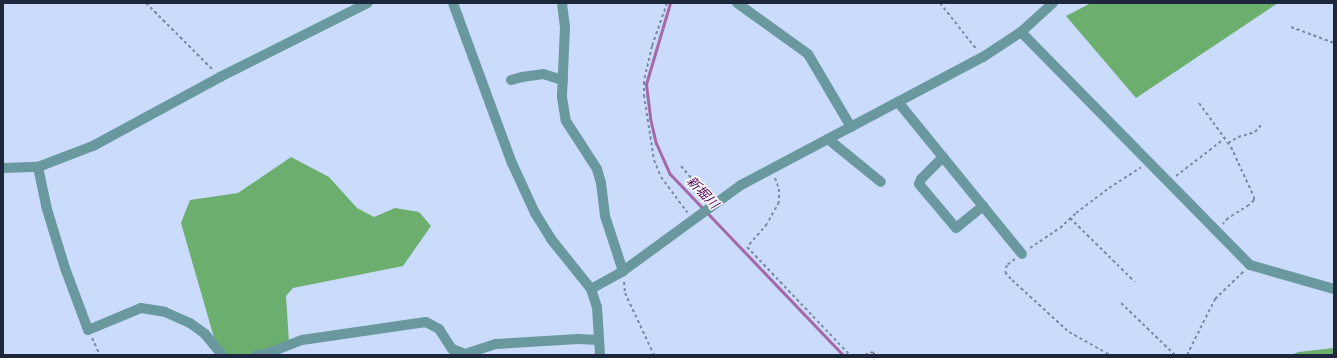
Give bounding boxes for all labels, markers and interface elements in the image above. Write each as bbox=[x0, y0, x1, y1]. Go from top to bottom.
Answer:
water label: 新堀川 bbox=[683, 174, 721, 212]

